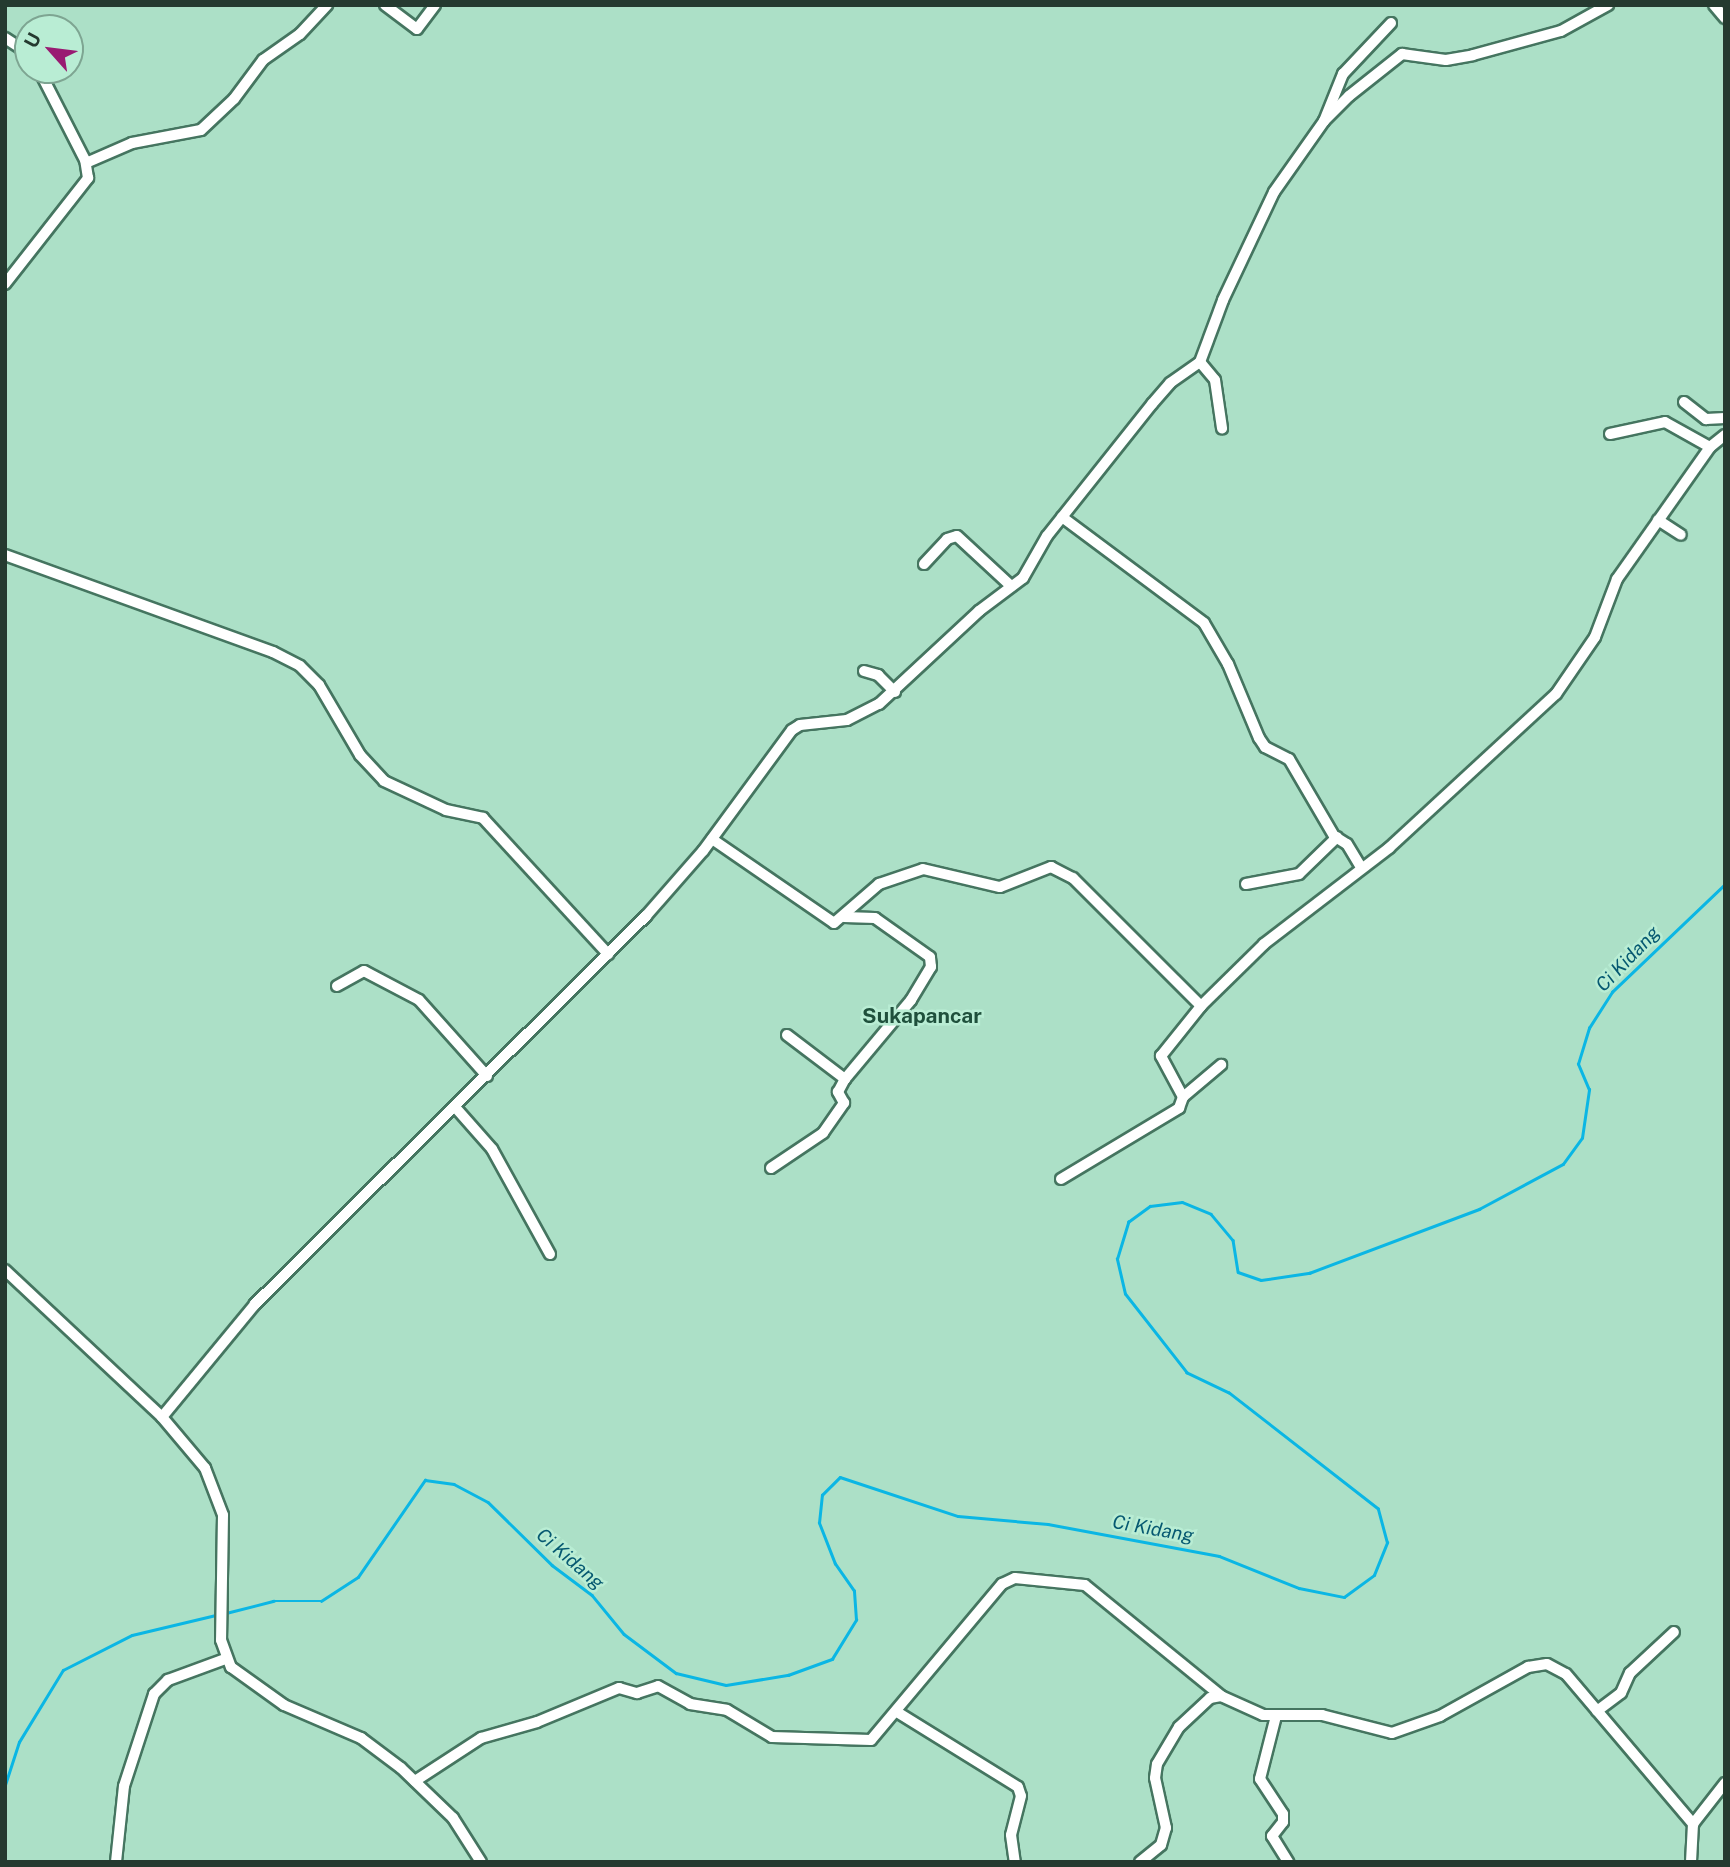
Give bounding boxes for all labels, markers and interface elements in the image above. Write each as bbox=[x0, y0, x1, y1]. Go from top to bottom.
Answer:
north arrow bbox=[14, 14, 84, 84]
text: U bbox=[19, 29, 45, 51]
water label: Ci Kidang bbox=[1591, 922, 1665, 996]
district label: Sukapancar bbox=[862, 1003, 982, 1029]
water label: Ci Kidang bbox=[1111, 1511, 1195, 1547]
water label: Ci Kidang bbox=[532, 1523, 608, 1595]

